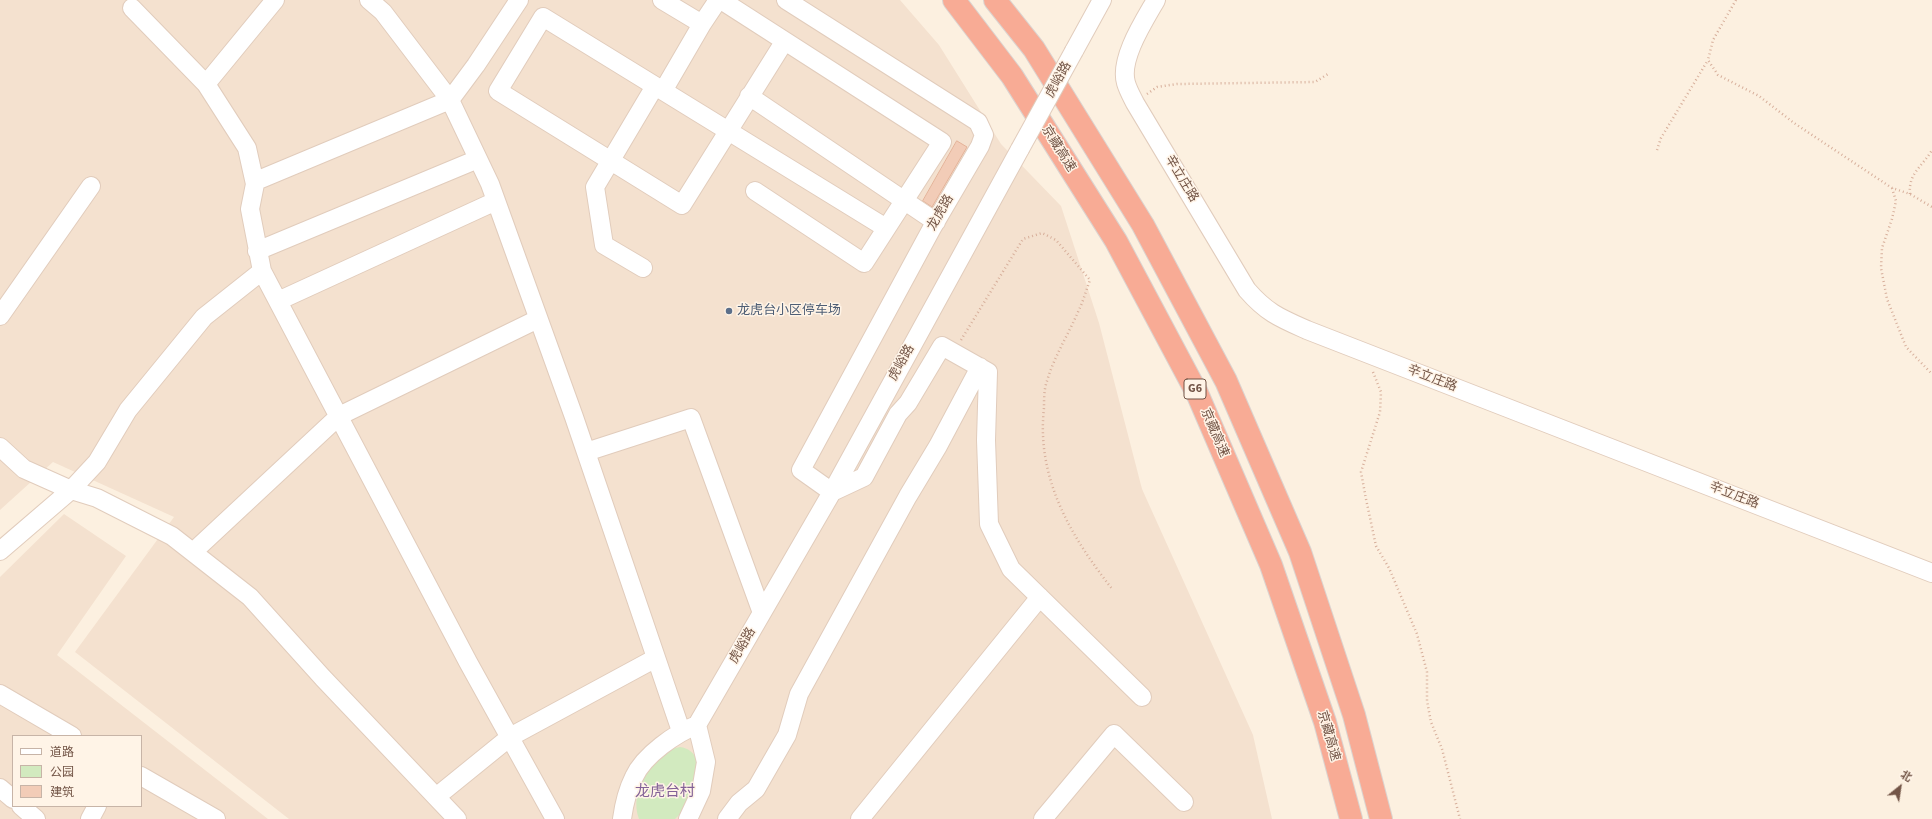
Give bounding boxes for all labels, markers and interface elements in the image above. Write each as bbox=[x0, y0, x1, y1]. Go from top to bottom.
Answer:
street label: 虎峪路 bbox=[1043, 59, 1075, 101]
street label: 京藏高速 bbox=[1038, 123, 1078, 175]
street label: 辛立庄路 bbox=[1161, 153, 1201, 205]
street label: 龙虎路 bbox=[924, 192, 958, 234]
place label: 龙虎台小区停车场 bbox=[737, 303, 841, 319]
marker: 龙虎台小区停车场 bbox=[724, 306, 734, 316]
street label: 虎峪路 bbox=[886, 342, 918, 384]
street label: 辛立庄路 bbox=[1405, 362, 1459, 396]
road number: G6 bbox=[1184, 379, 1206, 399]
street label: 京藏高速 bbox=[1197, 406, 1231, 460]
street label: 辛立庄路 bbox=[1707, 479, 1761, 513]
street label: 虎峪路 bbox=[726, 625, 760, 667]
street label: 京藏高速 bbox=[1313, 709, 1343, 763]
legend bbox=[12, 735, 142, 807]
text: 道路 bbox=[50, 744, 74, 761]
text: 公园 bbox=[50, 764, 74, 781]
north arrow bbox=[1880, 767, 1920, 807]
text: 北 bbox=[1898, 767, 1915, 785]
text: 建筑 bbox=[50, 784, 74, 801]
district label: 龙虎台村 bbox=[635, 784, 695, 802]

